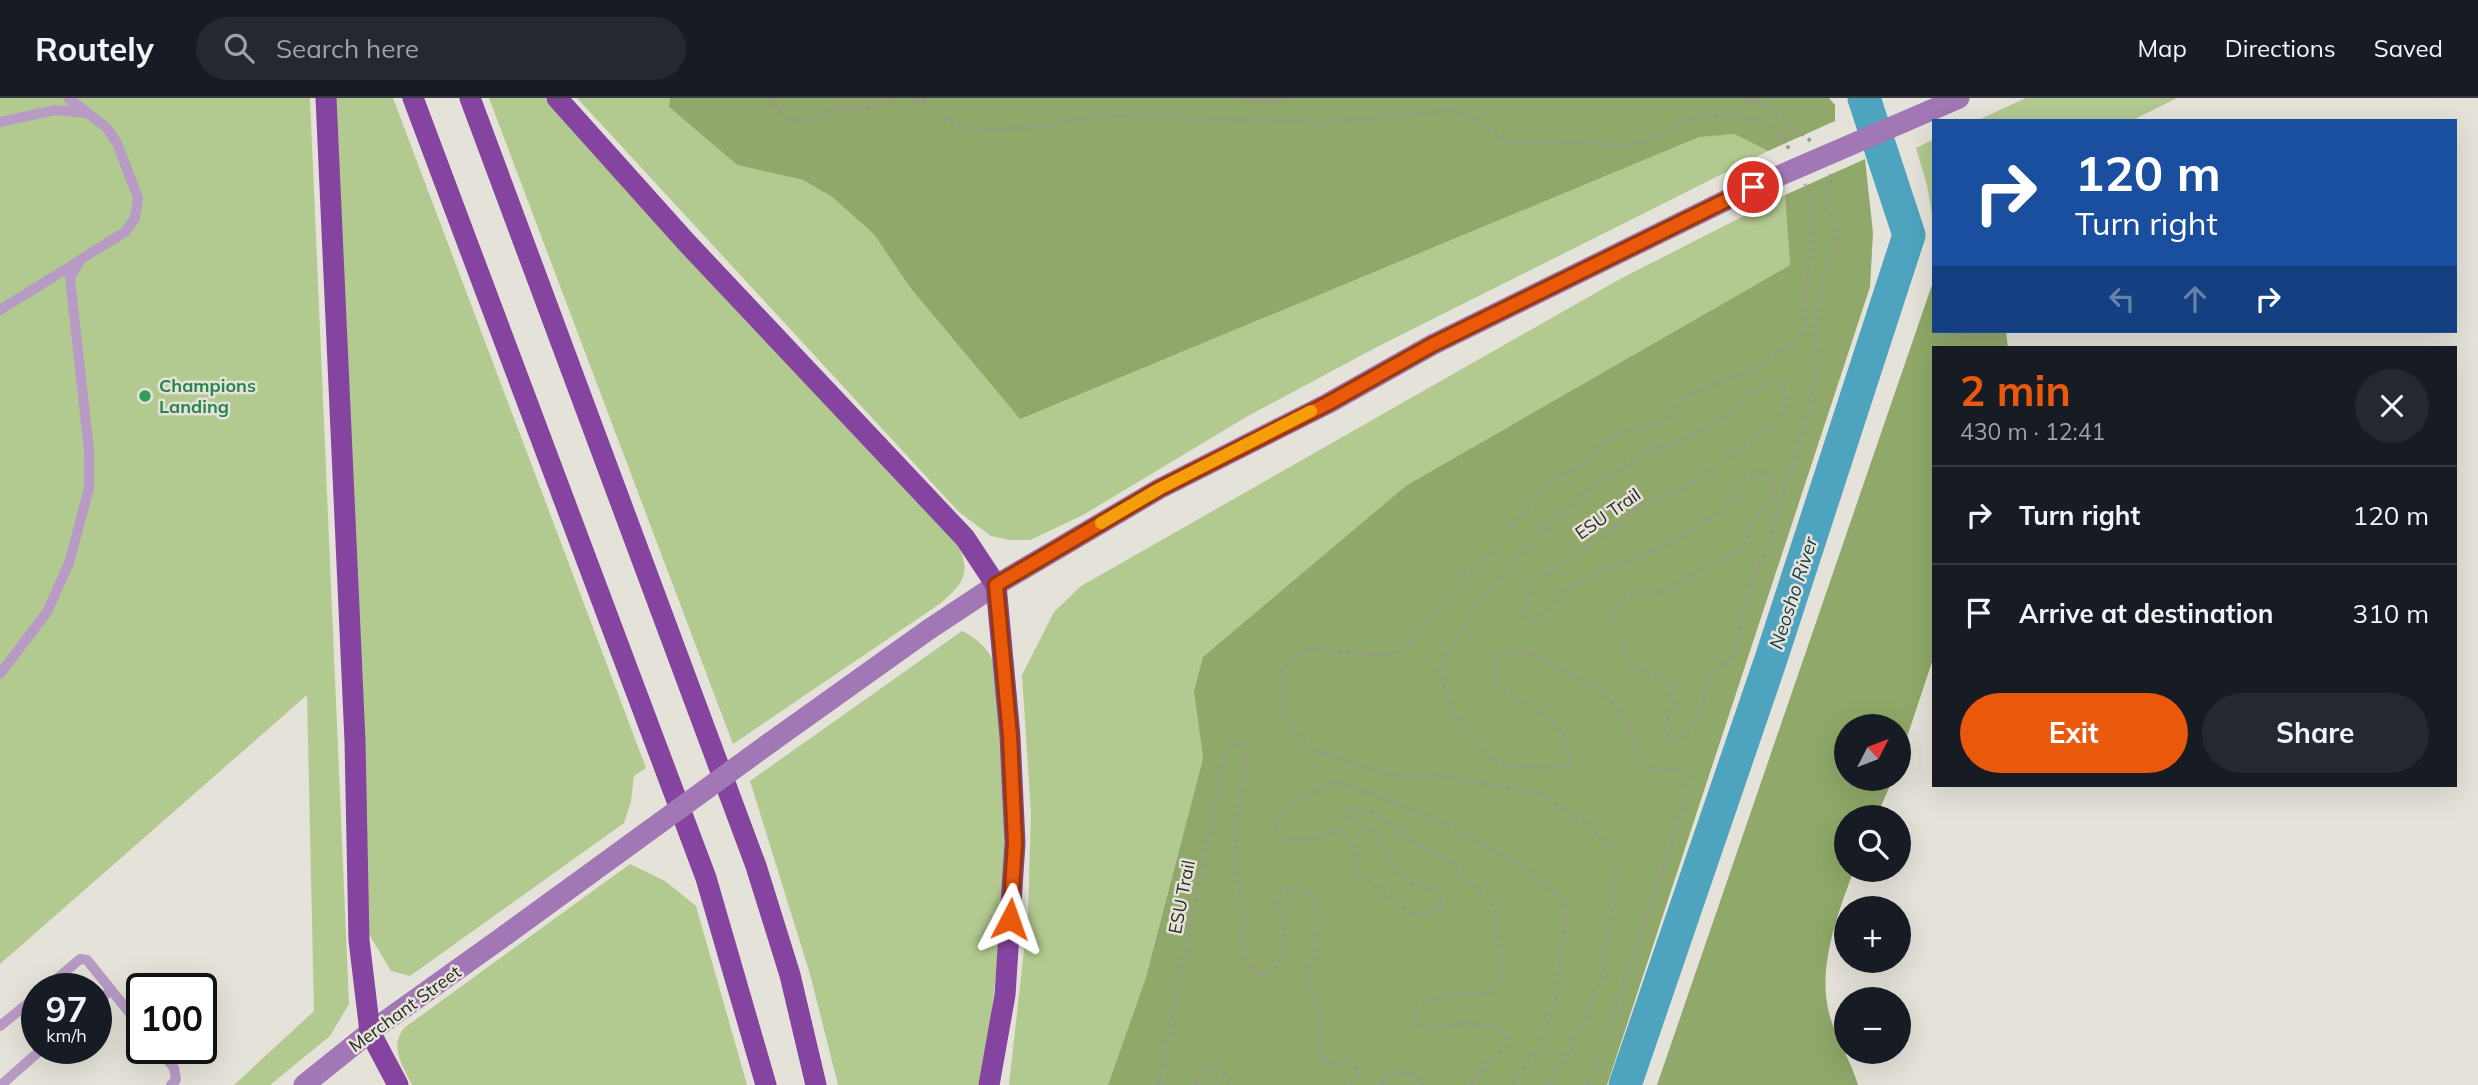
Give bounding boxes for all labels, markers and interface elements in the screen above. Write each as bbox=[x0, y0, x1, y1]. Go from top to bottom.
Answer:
search box bbox=[196, 17, 686, 80]
text: Routely bbox=[35, 28, 154, 69]
icon: search bbox=[220, 29, 258, 67]
text: Search here bbox=[276, 32, 419, 65]
text: Map bbox=[2137, 33, 2187, 63]
text: Directions bbox=[2225, 33, 2336, 63]
text: Saved bbox=[2374, 33, 2443, 63]
text: 120 m bbox=[2075, 142, 2221, 203]
icon: right bbox=[1960, 147, 2051, 238]
pin bbox=[1723, 157, 1783, 217]
icon: arrive bbox=[1734, 168, 1772, 206]
text: Turn right bbox=[2075, 203, 2218, 243]
icon: left bbox=[2103, 280, 2141, 318]
icon: ahead bbox=[2176, 280, 2214, 318]
icon: right bbox=[2249, 280, 2287, 318]
text: 2 min bbox=[1960, 364, 2071, 417]
button: close bbox=[2355, 369, 2429, 443]
place label: Champions Landing bbox=[159, 374, 256, 418]
marker: Champions Landing bbox=[137, 388, 153, 404]
text: 430 m · 12:41 bbox=[1960, 417, 2105, 446]
street label: ESU Trail bbox=[1570, 483, 1645, 544]
icon: right bbox=[1960, 496, 1998, 534]
text: Turn right bbox=[2019, 499, 2140, 532]
text: 120 m bbox=[2353, 499, 2429, 532]
water label: Neosho River bbox=[1764, 533, 1823, 652]
icon: arrive bbox=[1960, 594, 1998, 632]
text: Arrive at destination bbox=[2019, 597, 2274, 630]
text: 310 m bbox=[2353, 597, 2429, 630]
button: Exit bbox=[1960, 693, 2188, 773]
button: Share bbox=[2202, 693, 2429, 773]
north arrow bbox=[1834, 714, 1911, 791]
map controls bbox=[1834, 714, 1911, 1064]
button: search bbox=[1834, 805, 1911, 882]
street label: ESU Trail bbox=[1163, 858, 1200, 936]
position arrow bbox=[973, 882, 1047, 956]
button: + bbox=[1834, 896, 1911, 973]
street label: Merchant Street bbox=[344, 960, 465, 1057]
speed limit sign: 100 bbox=[126, 973, 217, 1064]
text: 97 bbox=[45, 987, 88, 1031]
button: − bbox=[1834, 987, 1911, 1064]
text: km/h bbox=[46, 1024, 87, 1047]

